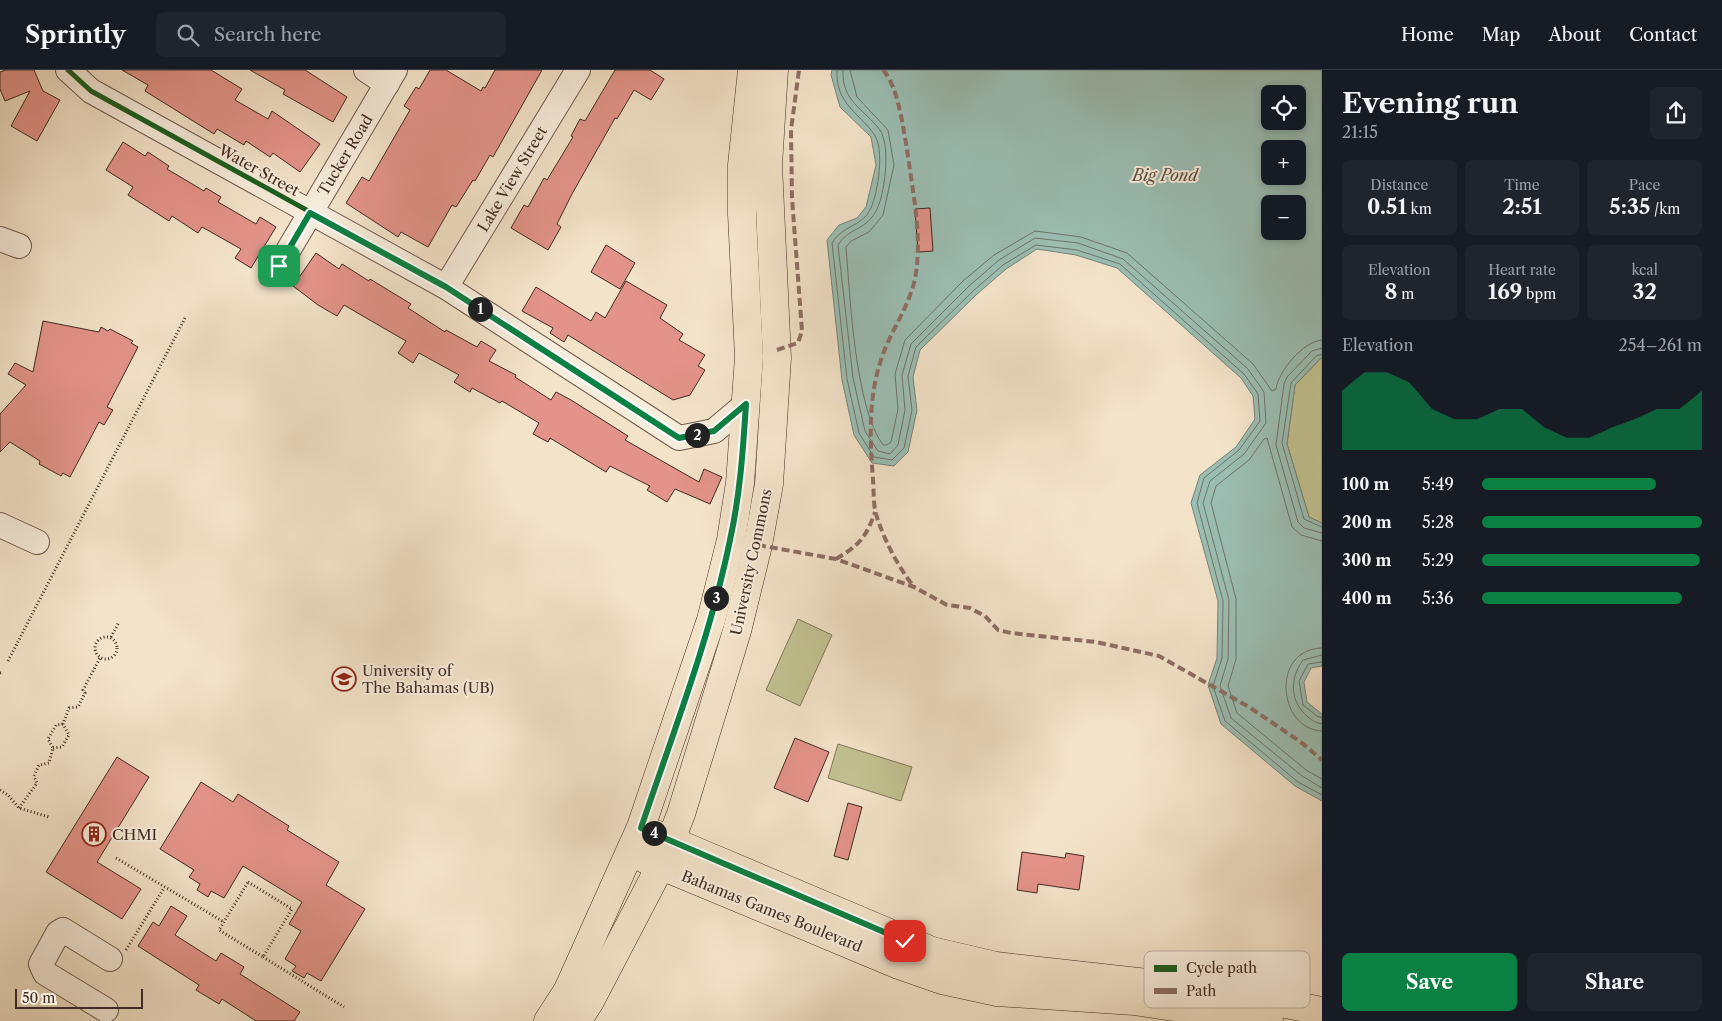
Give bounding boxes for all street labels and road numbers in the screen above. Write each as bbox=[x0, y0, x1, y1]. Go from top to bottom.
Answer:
street label: Tucker Road bbox=[313, 111, 377, 199]
street label: Lake View Street bbox=[473, 122, 551, 235]
street label: Water Street bbox=[214, 140, 303, 200]
street label: University Commons bbox=[726, 487, 776, 637]
street label: Bahamas Games Boulevard bbox=[679, 866, 865, 956]

